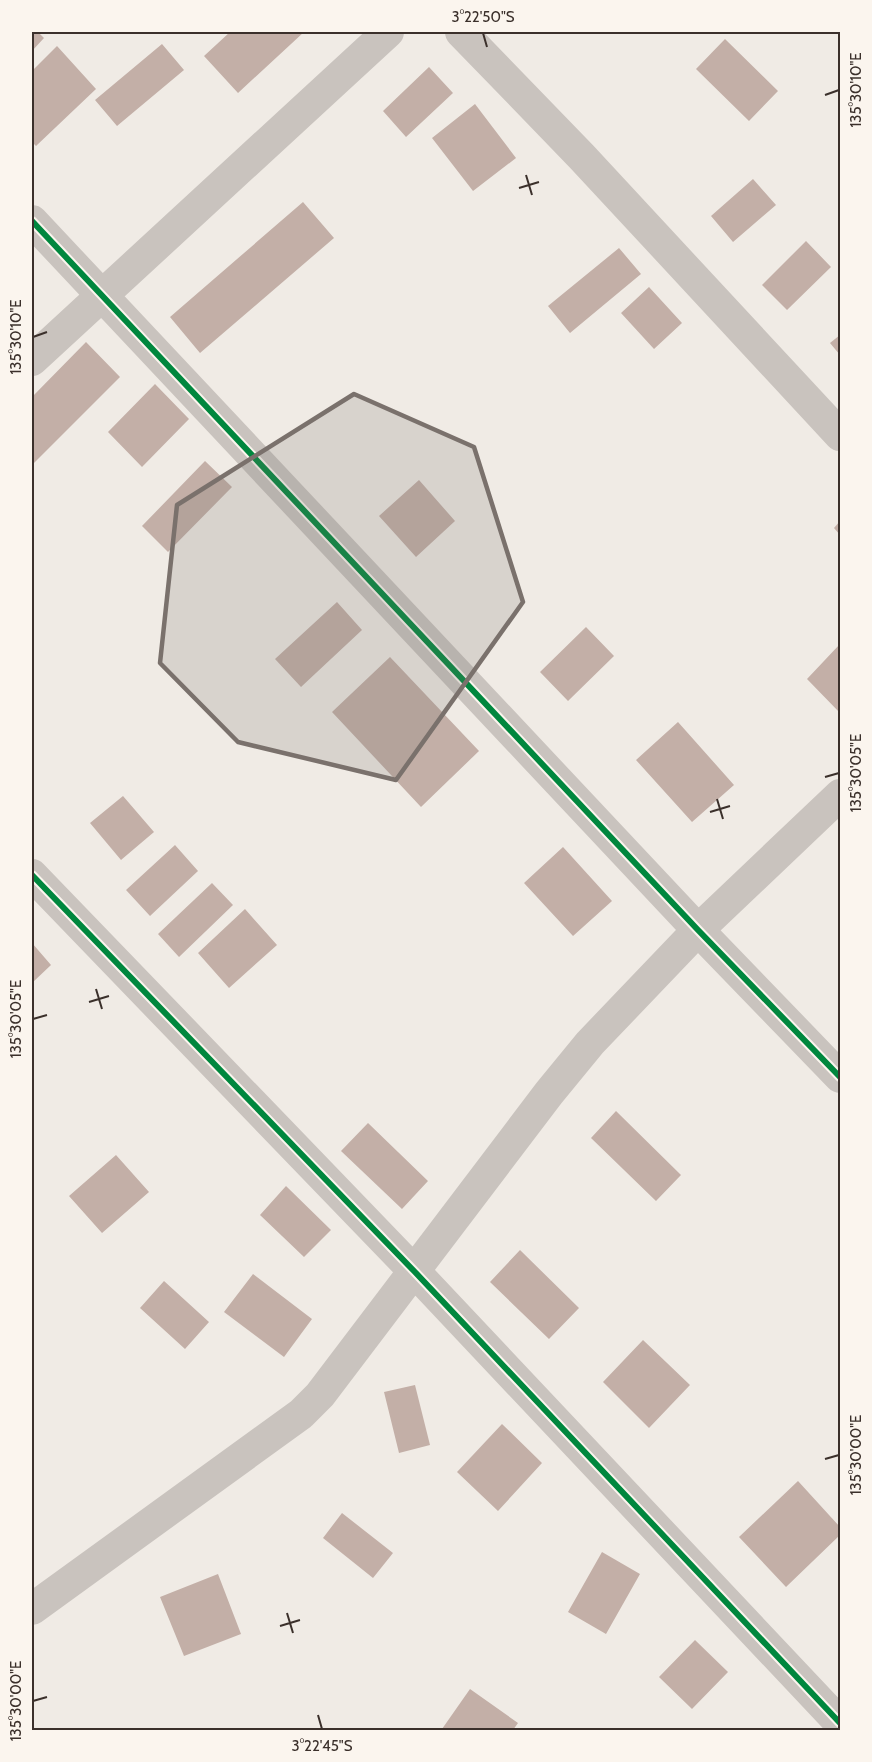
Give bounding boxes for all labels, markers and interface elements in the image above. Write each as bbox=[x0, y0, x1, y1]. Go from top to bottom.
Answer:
text: 3°22'50"S bbox=[452, 8, 515, 26]
text: 135°30'10"E bbox=[847, 52, 865, 128]
text: 135°30'10"E bbox=[7, 299, 25, 375]
text: 135°30'05"E bbox=[847, 734, 865, 812]
text: 135°30'05"E bbox=[7, 980, 25, 1058]
text: 135°30'00"E bbox=[847, 1415, 865, 1495]
text: 135°30'00"E bbox=[7, 1661, 25, 1741]
text: 3°22'45"S bbox=[292, 1737, 353, 1755]

